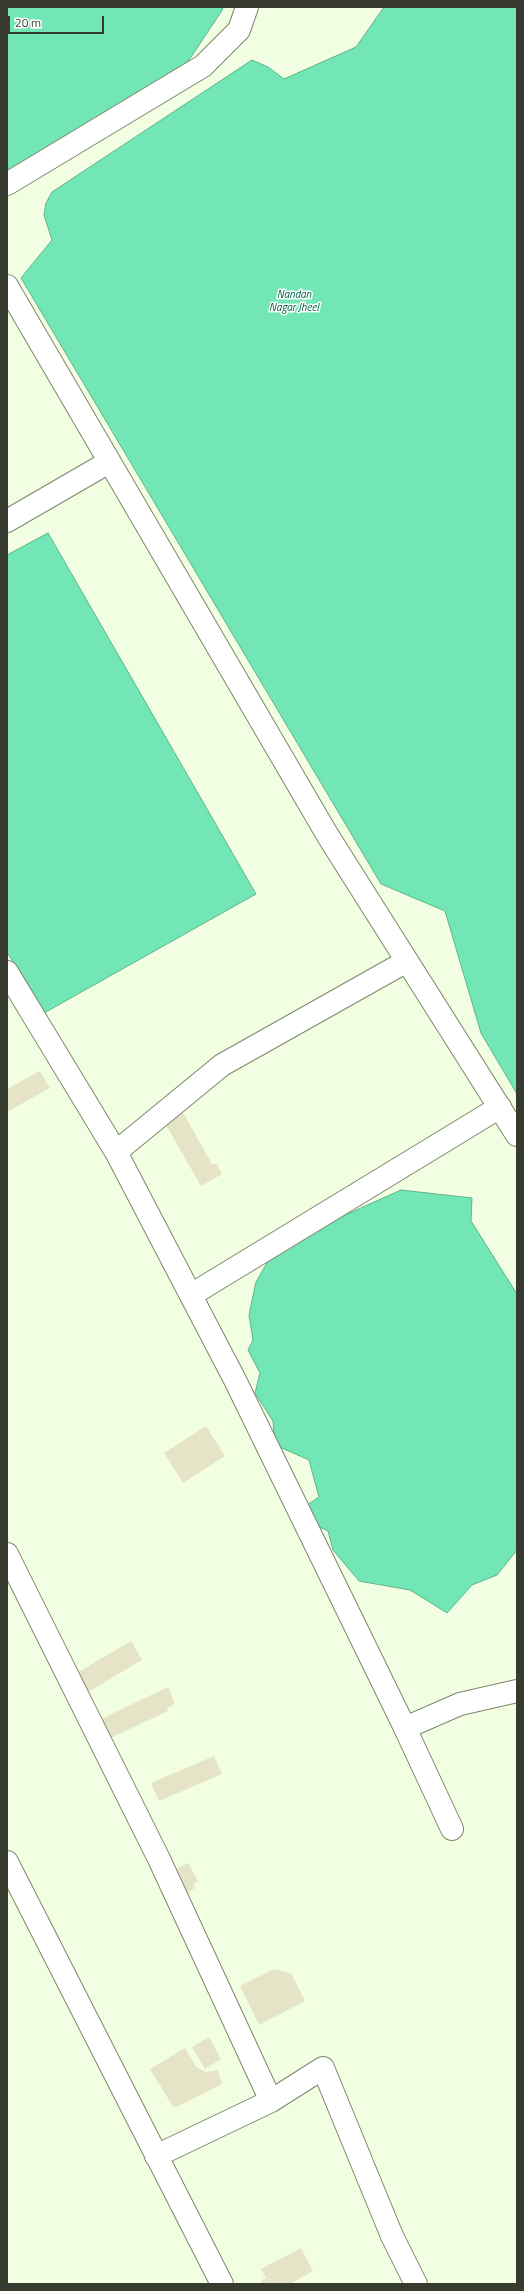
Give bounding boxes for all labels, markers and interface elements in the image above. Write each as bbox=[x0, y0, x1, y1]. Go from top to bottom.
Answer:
scale bar bbox=[10, 8, 106, 34]
text: 20 m bbox=[15, 13, 41, 32]
water label: Nandan Nagar Jheel bbox=[269, 288, 319, 314]

